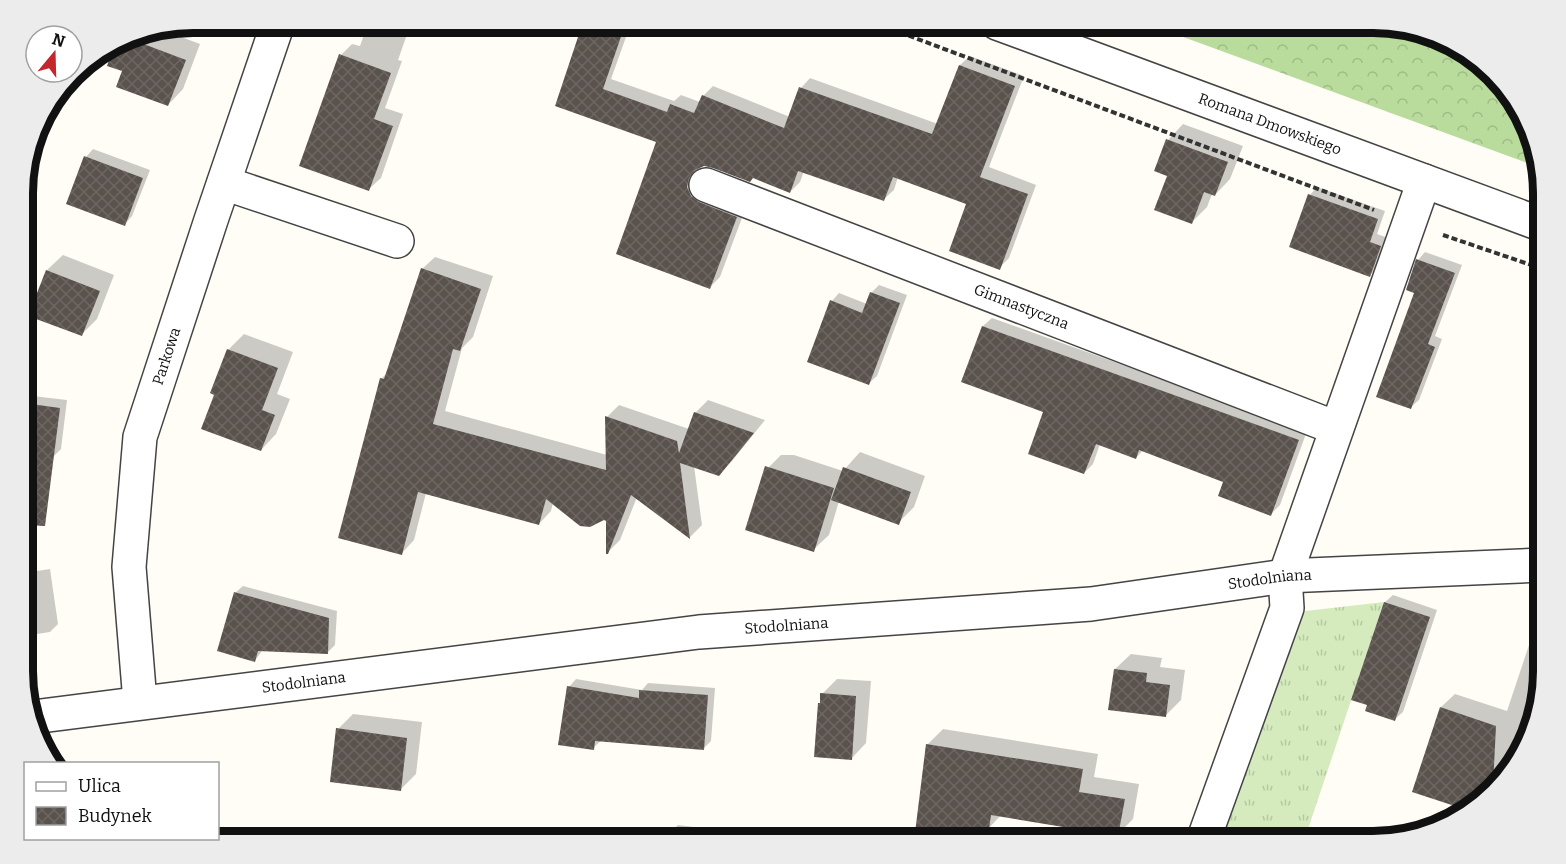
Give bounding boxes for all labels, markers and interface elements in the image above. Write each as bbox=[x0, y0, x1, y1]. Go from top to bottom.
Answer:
north arrow bbox=[24, 24, 84, 84]
text: N bbox=[50, 29, 68, 51]
street label: Romana Dmowskiego bbox=[1196, 89, 1344, 159]
street label: Gimnastyczna bbox=[971, 280, 1071, 333]
street label: Parkowa bbox=[149, 325, 184, 387]
street label: Stodolniana bbox=[1227, 566, 1312, 593]
street label: Stodolniana bbox=[744, 614, 829, 638]
street label: Stodolniana bbox=[261, 668, 347, 697]
legend bbox=[24, 762, 219, 840]
text: Ulica bbox=[78, 775, 121, 797]
text: Budynek bbox=[78, 805, 153, 827]

